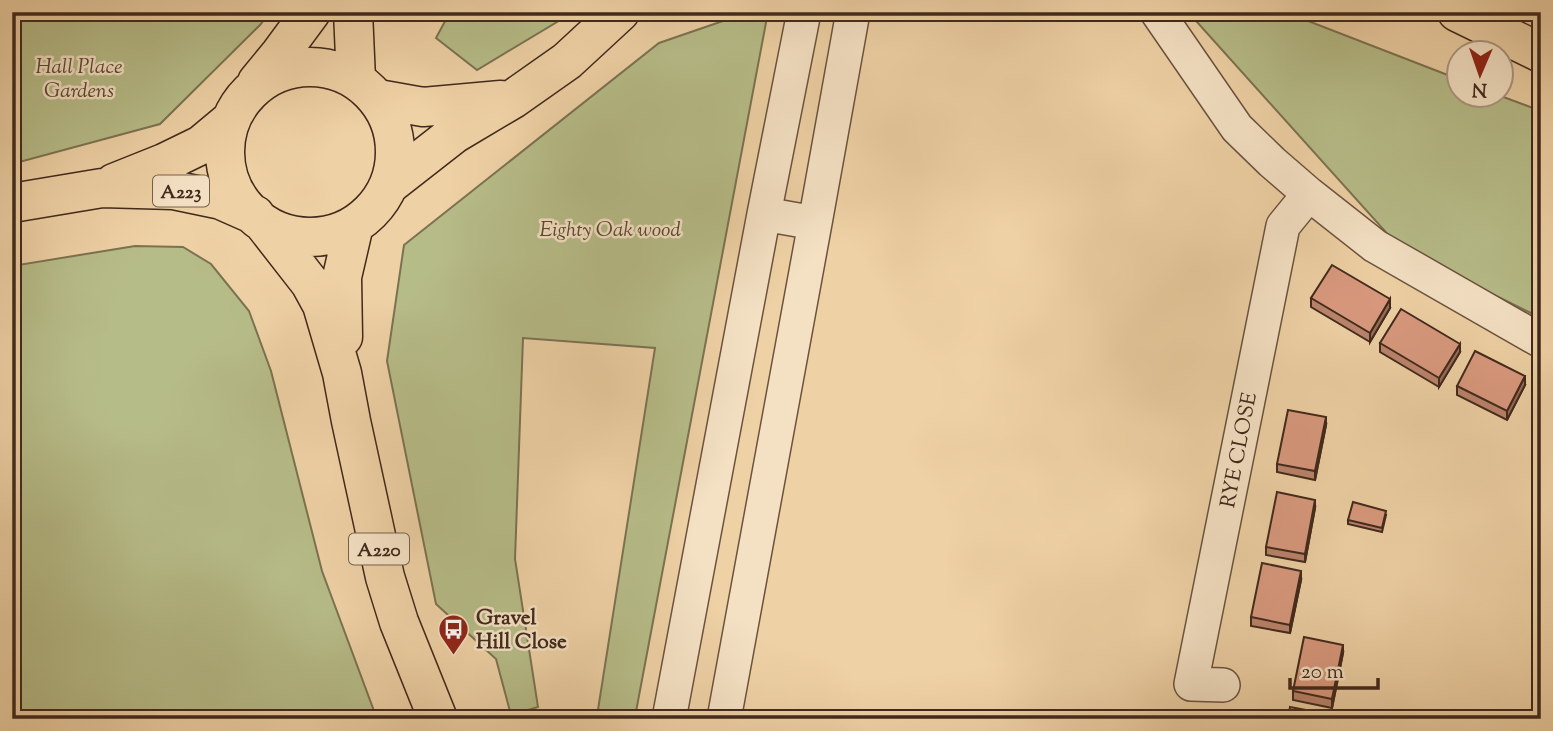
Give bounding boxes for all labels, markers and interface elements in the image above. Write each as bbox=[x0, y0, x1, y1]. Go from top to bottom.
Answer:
north arrow bbox=[1444, 38, 1514, 108]
park label: Hall Place Gardens bbox=[36, 53, 122, 107]
text: N bbox=[1471, 75, 1488, 102]
road number: A223 bbox=[153, 176, 209, 206]
park label: Eighty Oak wood bbox=[539, 216, 681, 246]
street label: RYE CLOSE bbox=[1214, 390, 1266, 511]
road number: A220 bbox=[349, 534, 409, 564]
place label: Gravel Hill Close bbox=[476, 604, 567, 658]
bus stop icon: Gravel Hill Close bbox=[436, 612, 470, 656]
scale bar bbox=[1290, 647, 1378, 691]
text: 20 m bbox=[1301, 658, 1344, 688]

